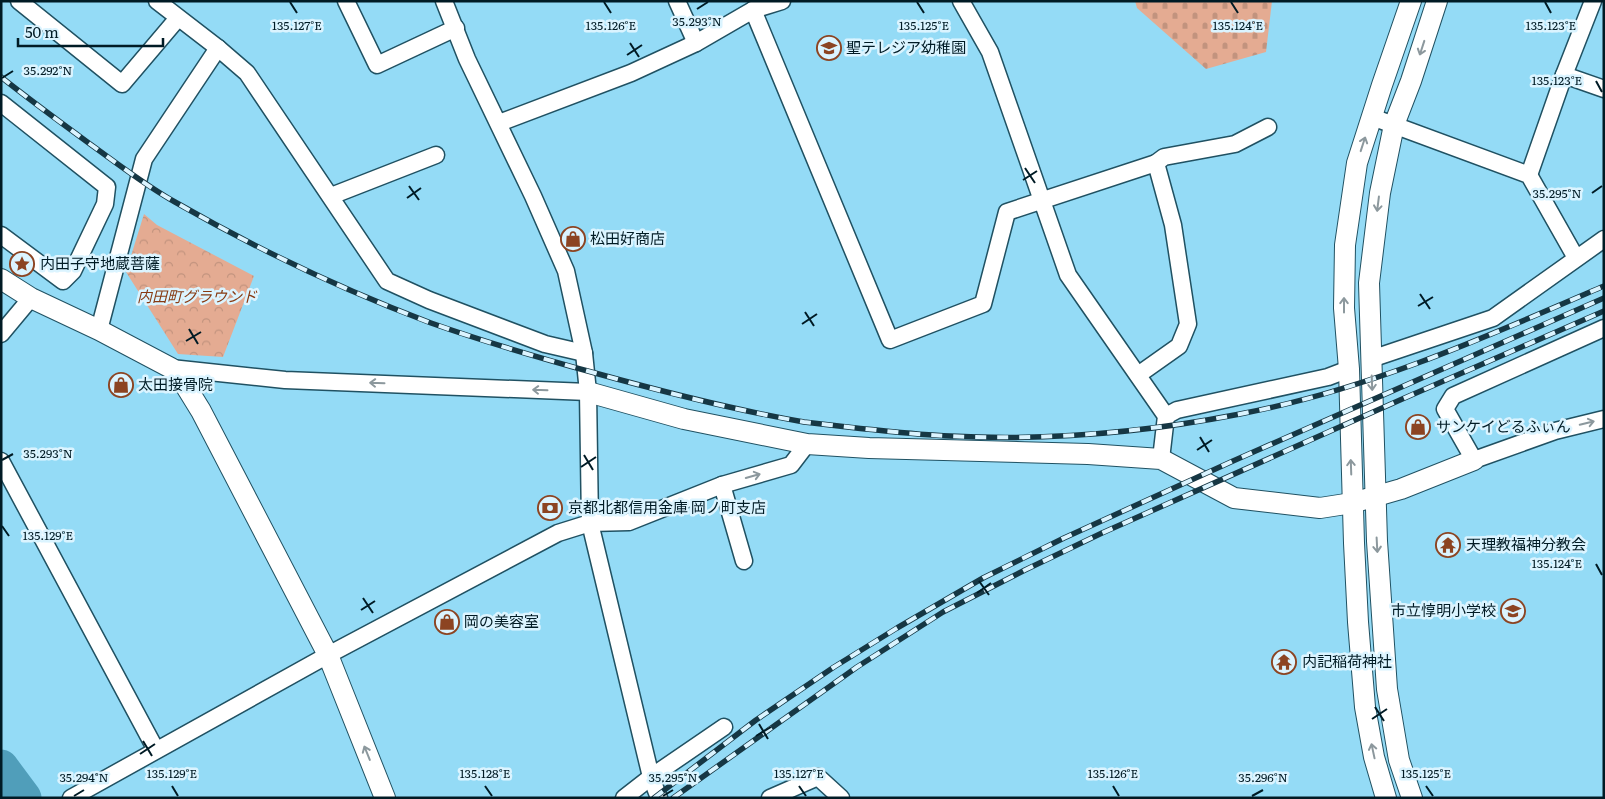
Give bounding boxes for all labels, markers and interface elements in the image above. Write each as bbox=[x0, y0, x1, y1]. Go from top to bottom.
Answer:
text: 35.293°N bbox=[672, 12, 722, 30]
scale bar bbox=[18, 15, 162, 47]
text: 135.127°E bbox=[272, 16, 322, 34]
text: 135.126°E bbox=[586, 16, 637, 34]
text: 135.125°E bbox=[899, 16, 949, 34]
text: 135.124°E bbox=[1213, 16, 1264, 34]
text: 135.123°E bbox=[1526, 16, 1577, 34]
text: 50 m bbox=[25, 20, 59, 43]
school or university icon: 聖テレジア幼稚園 bbox=[816, 35, 842, 61]
place label: 聖テレジア幼稚園 bbox=[846, 35, 966, 58]
one-way arrow bbox=[1417, 39, 1426, 55]
text: 35.292°N bbox=[24, 61, 72, 79]
text: 135.123°E bbox=[1532, 71, 1583, 89]
one-way arrow bbox=[1359, 137, 1368, 152]
text: 35.295°N bbox=[1533, 184, 1581, 202]
one-way arrow bbox=[1373, 195, 1383, 211]
shop icon: 松田好商店 bbox=[560, 226, 586, 252]
place label: 松田好商店 bbox=[590, 226, 665, 249]
place icon: 内田子守地蔵菩薩 bbox=[9, 251, 35, 277]
place label: 内田子守地蔵菩薩 bbox=[40, 251, 160, 274]
park label: 内田町グラウンド bbox=[137, 284, 258, 307]
one-way arrow bbox=[1339, 297, 1349, 314]
shop icon: 太田接骨院 bbox=[108, 372, 134, 398]
place label: 太田接骨院 bbox=[138, 372, 213, 395]
one-way arrow bbox=[1367, 374, 1377, 391]
one-way arrow bbox=[369, 379, 385, 388]
one-way arrow bbox=[532, 385, 548, 395]
shop icon: サンケイどるふぃん bbox=[1405, 414, 1431, 440]
place label: サンケイどるふぃん bbox=[1436, 414, 1571, 437]
one-way arrow bbox=[1578, 418, 1594, 427]
text: 35.293°N bbox=[23, 444, 73, 462]
one-way arrow bbox=[1347, 459, 1356, 475]
one-way arrow bbox=[744, 471, 760, 481]
bank icon: 京都北都信用金庫 岡ノ町支店 bbox=[537, 495, 563, 521]
place label: 京都北都信用金庫 岡ノ町支店 bbox=[568, 495, 766, 518]
text: 135.129°E bbox=[23, 526, 73, 544]
temple icon: 天理教福神分教会 bbox=[1435, 532, 1461, 558]
place label: 天理教福神分教会 bbox=[1466, 532, 1586, 555]
one-way arrow bbox=[1373, 537, 1382, 553]
text: 135.124°E bbox=[1532, 554, 1583, 572]
place label: 市立惇明小学校 bbox=[1391, 598, 1496, 621]
school or university icon: 市立惇明小学校 bbox=[1500, 598, 1526, 624]
shop icon: 岡の美容室 bbox=[434, 609, 460, 635]
place label: 岡の美容室 bbox=[464, 609, 539, 632]
temple icon: 内記稲荷神社 bbox=[1271, 649, 1297, 675]
place label: 内記稲荷神社 bbox=[1302, 649, 1392, 672]
one-way arrow bbox=[1368, 743, 1377, 759]
one-way arrow bbox=[362, 745, 371, 761]
text: 135.129°E bbox=[147, 764, 197, 782]
text: 135.128°E bbox=[460, 764, 511, 782]
text: 135.127°E bbox=[774, 764, 824, 782]
text: 135.126°E bbox=[1088, 764, 1139, 782]
text: 135.125°E bbox=[1401, 764, 1451, 782]
text: 35.294°N bbox=[59, 768, 109, 786]
text: 35.295°N bbox=[649, 768, 697, 786]
text: 35.296°N bbox=[1238, 768, 1288, 786]

